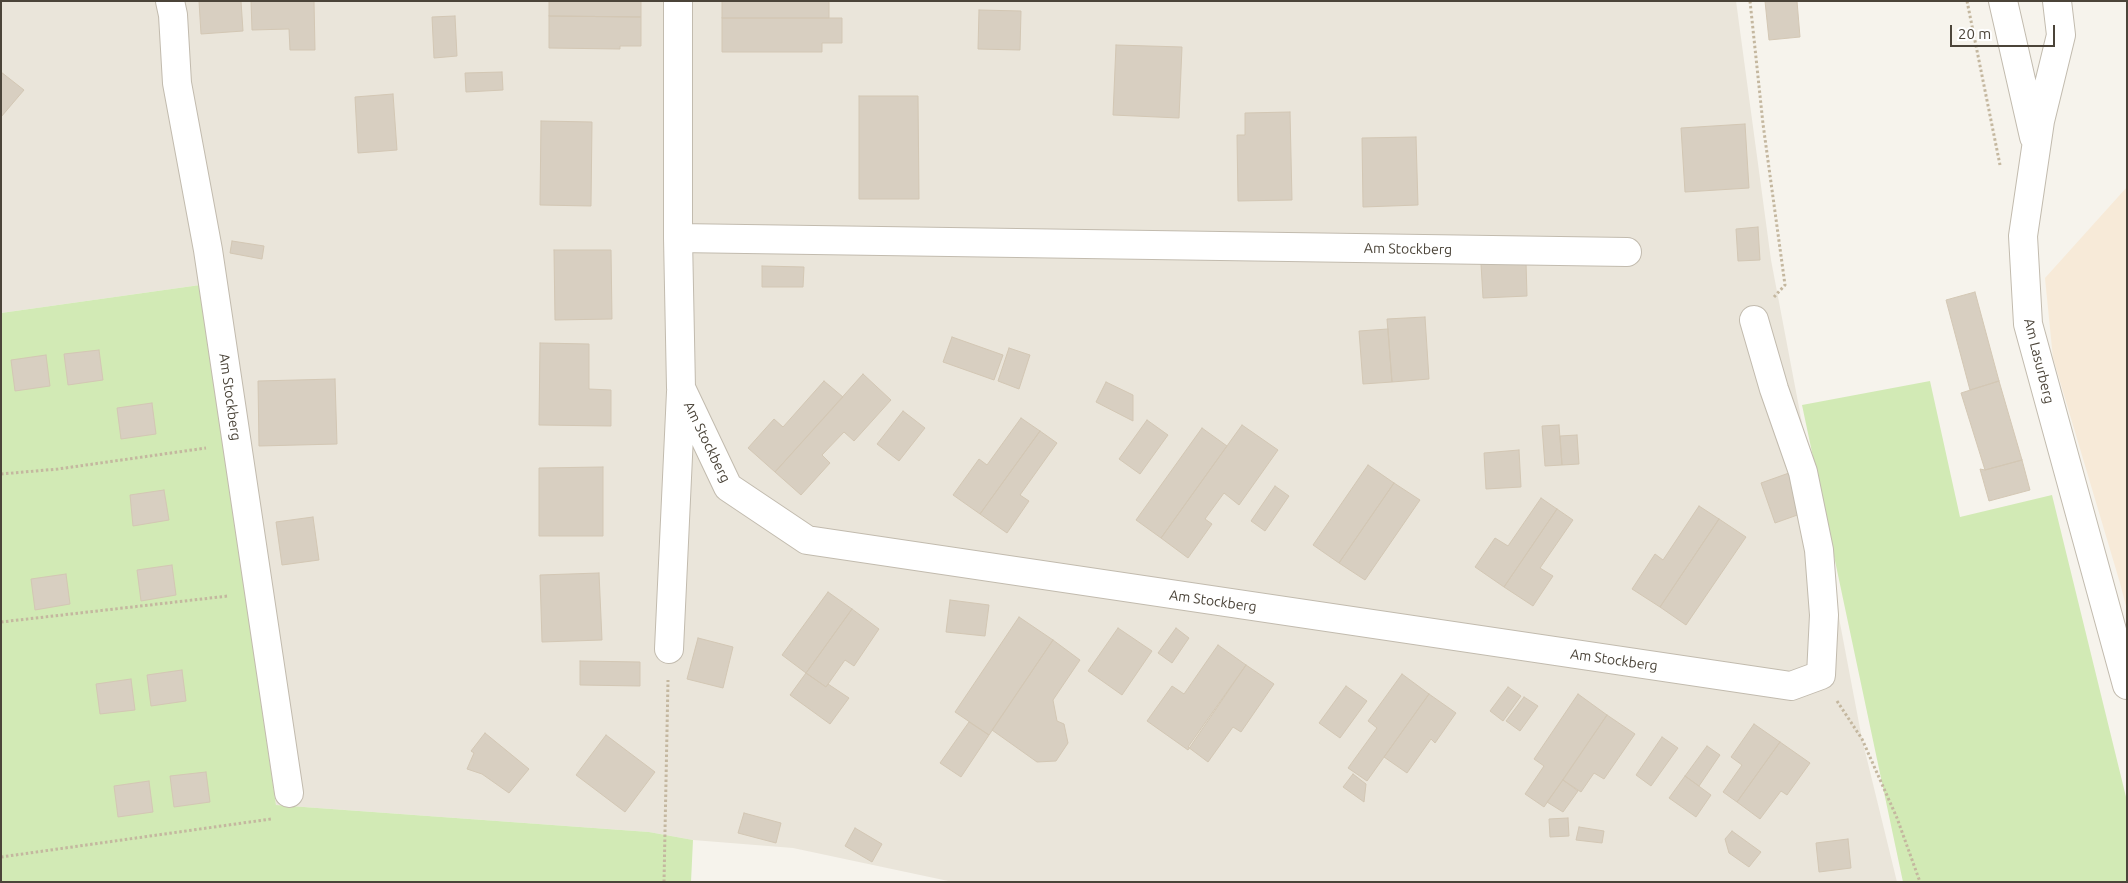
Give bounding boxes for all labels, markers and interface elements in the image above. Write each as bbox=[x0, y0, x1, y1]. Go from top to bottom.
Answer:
scale bar bbox=[1953, 15, 2058, 47]
text: 20 m bbox=[1958, 25, 1991, 42]
street label: Am Stockberg bbox=[1364, 240, 1452, 258]
street label: Am Lasurberg bbox=[2020, 317, 2058, 405]
street label: Am Stockberg bbox=[216, 352, 244, 442]
street label: Am Stockberg bbox=[680, 399, 734, 485]
street label: Am Stockberg bbox=[1168, 587, 1258, 615]
street label: Am Stockberg bbox=[1569, 646, 1659, 674]

